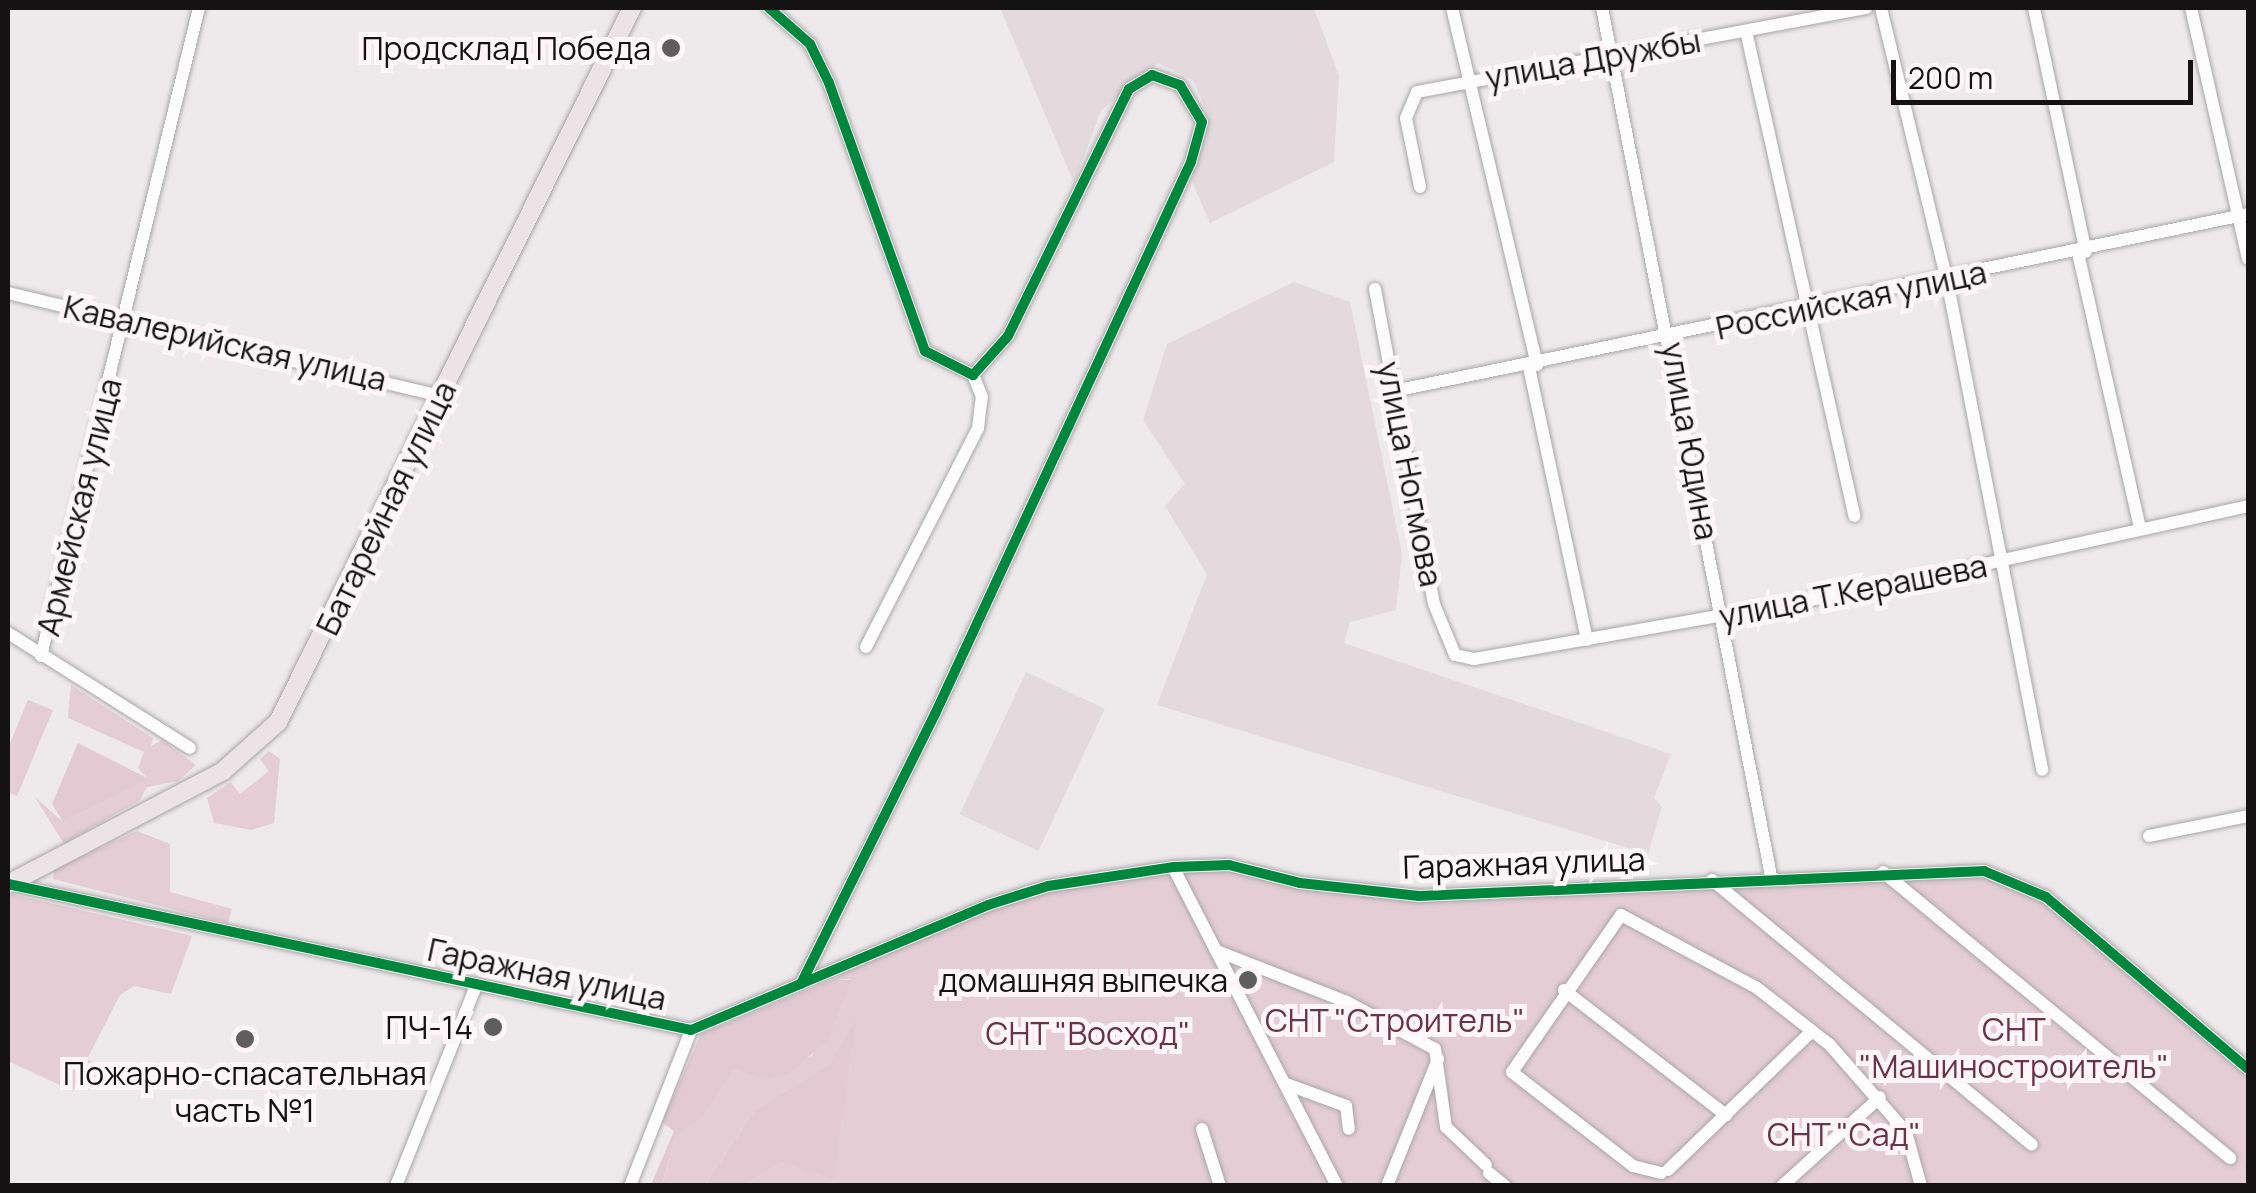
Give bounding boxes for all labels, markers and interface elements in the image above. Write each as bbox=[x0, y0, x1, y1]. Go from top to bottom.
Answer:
street label: улица Дружбы bbox=[1482, 21, 1704, 97]
place label: Продсклад Победа bbox=[361, 29, 651, 67]
marker: Продсклад Победа bbox=[660, 37, 682, 59]
scale bar bbox=[1896, 40, 2198, 102]
text: 200 m bbox=[1908, 57, 1993, 98]
street label: Российская улица bbox=[1712, 253, 1990, 347]
street label: Кавалерийская улица bbox=[60, 287, 390, 399]
street label: улица Юдина bbox=[1654, 339, 1726, 543]
street label: улица Ногмова bbox=[1369, 358, 1451, 590]
street label: Армейская улица bbox=[28, 374, 130, 640]
street label: Батарейная улица bbox=[308, 375, 464, 641]
street label: улица Т.Керашева bbox=[1716, 546, 1990, 636]
street label: Гаражная улица bbox=[1402, 840, 1646, 886]
street label: Гаражная улица bbox=[424, 930, 670, 1018]
place label: домашняя выпечка bbox=[939, 961, 1228, 999]
marker: домашняя выпечка bbox=[1237, 969, 1259, 991]
park label: СНТ "Строитель" bbox=[1265, 1001, 1525, 1039]
place label: ПЧ-14 bbox=[385, 1008, 473, 1046]
park label: СНТ "Машиностроитель" bbox=[1859, 1011, 2169, 1086]
park label: СНТ "Восход" bbox=[985, 1014, 1191, 1052]
marker: ПЧ-14 bbox=[482, 1016, 504, 1038]
marker: Пожарно-спасательная часть №1 bbox=[234, 1028, 256, 1050]
place label: Пожарно-спасательная часть №1 bbox=[63, 1055, 427, 1130]
park label: СНТ "Сад" bbox=[1766, 1115, 1922, 1153]

